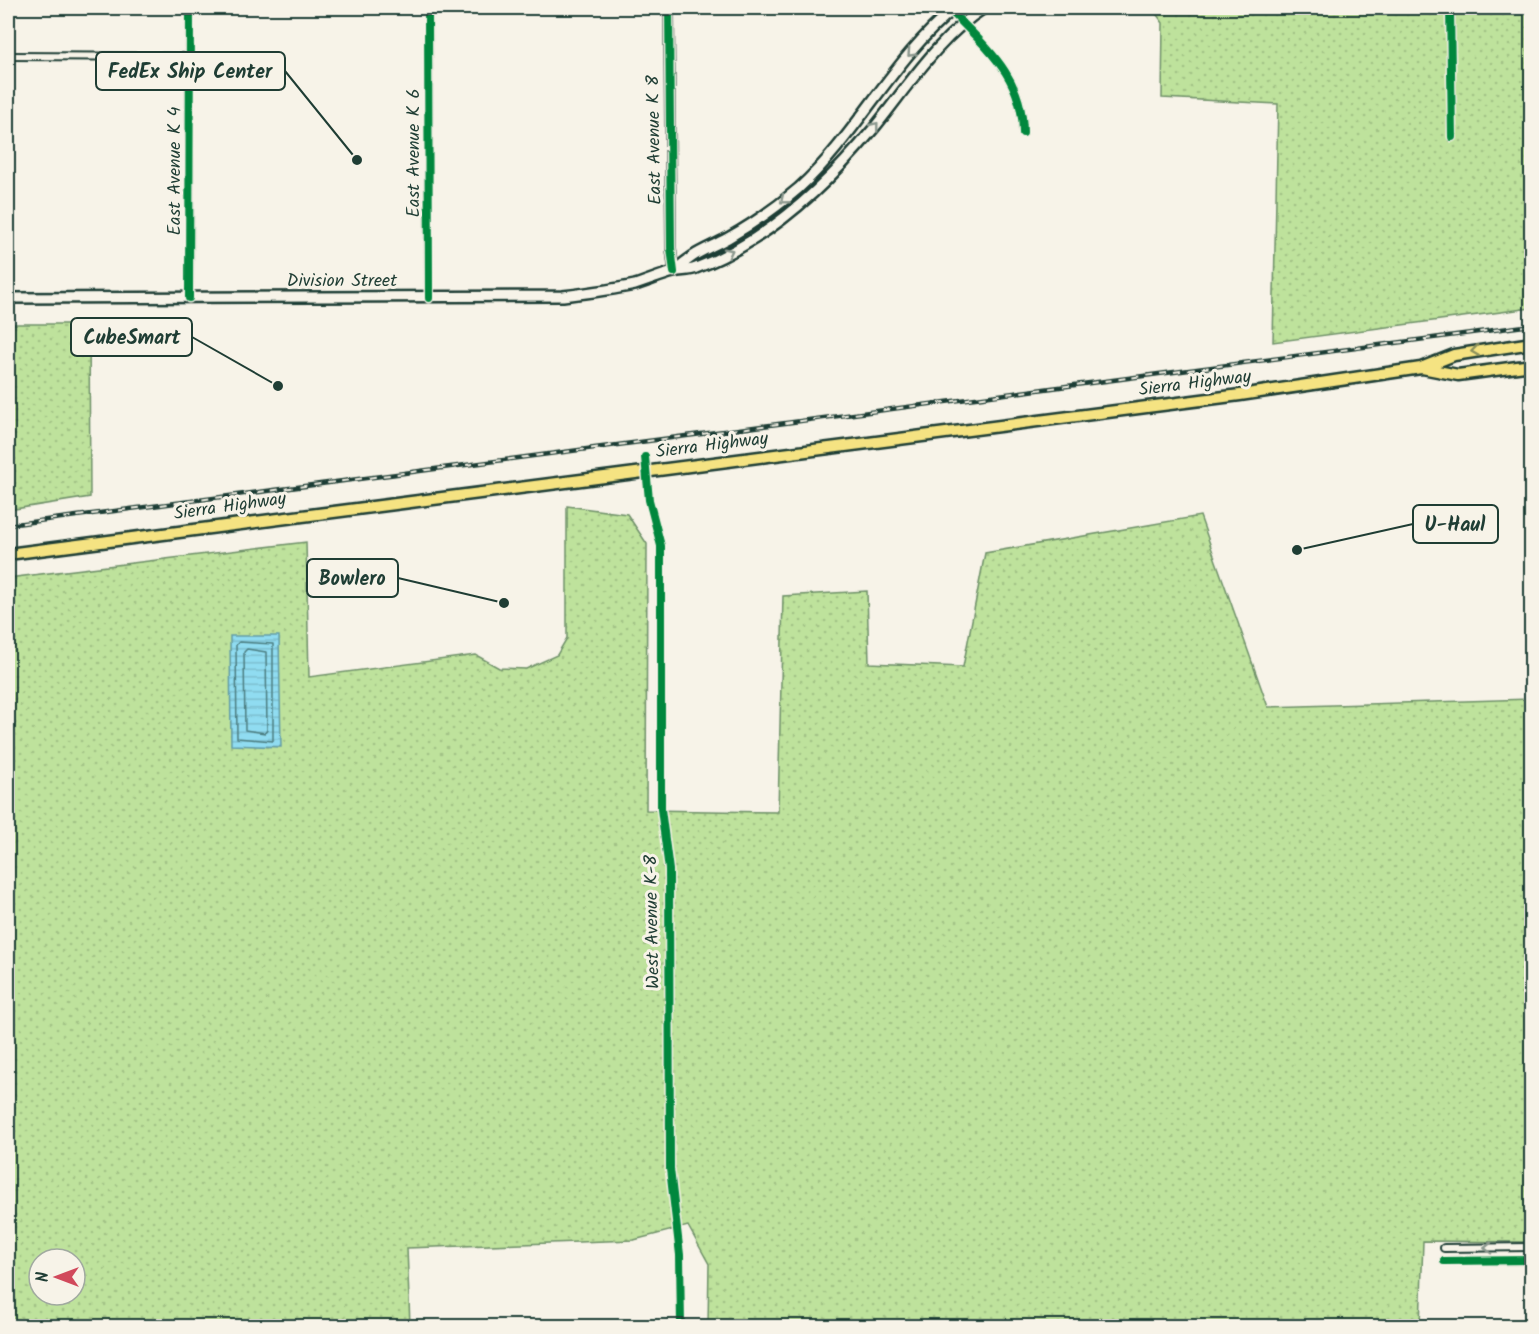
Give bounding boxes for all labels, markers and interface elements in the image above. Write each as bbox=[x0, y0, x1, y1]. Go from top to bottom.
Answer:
one-way arrow bbox=[907, 46, 918, 57]
callout: FedEx Ship Center bbox=[96, 52, 285, 90]
text: FedEx Ship Center bbox=[108, 57, 273, 89]
street label: East Avenue K 8 bbox=[639, 75, 671, 205]
street label: East Avenue K 6 bbox=[400, 89, 429, 217]
street label: East Avenue K 4 bbox=[161, 107, 190, 235]
one-way arrow bbox=[868, 121, 879, 132]
one-way arrow bbox=[780, 193, 791, 204]
one-way arrow bbox=[722, 248, 733, 259]
street label: Division Street bbox=[287, 267, 398, 296]
callout: CubeSmart bbox=[71, 318, 192, 356]
text: CubeSmart bbox=[83, 323, 181, 355]
one-way arrow bbox=[1471, 345, 1480, 357]
street label: Sierra Highway bbox=[1137, 363, 1253, 405]
street label: Sierra Highway bbox=[654, 425, 770, 467]
street label: Sierra Highway bbox=[172, 485, 289, 529]
callout: U-Haul bbox=[1413, 505, 1498, 543]
text: U-Haul bbox=[1425, 510, 1486, 542]
callout: Bowlero bbox=[307, 559, 398, 597]
text: Bowlero bbox=[318, 564, 386, 596]
street label: West Avenue K-8 bbox=[637, 855, 669, 989]
one-way arrow bbox=[1483, 1241, 1492, 1254]
north arrow bbox=[27, 1247, 87, 1307]
text: N bbox=[31, 1272, 56, 1282]

